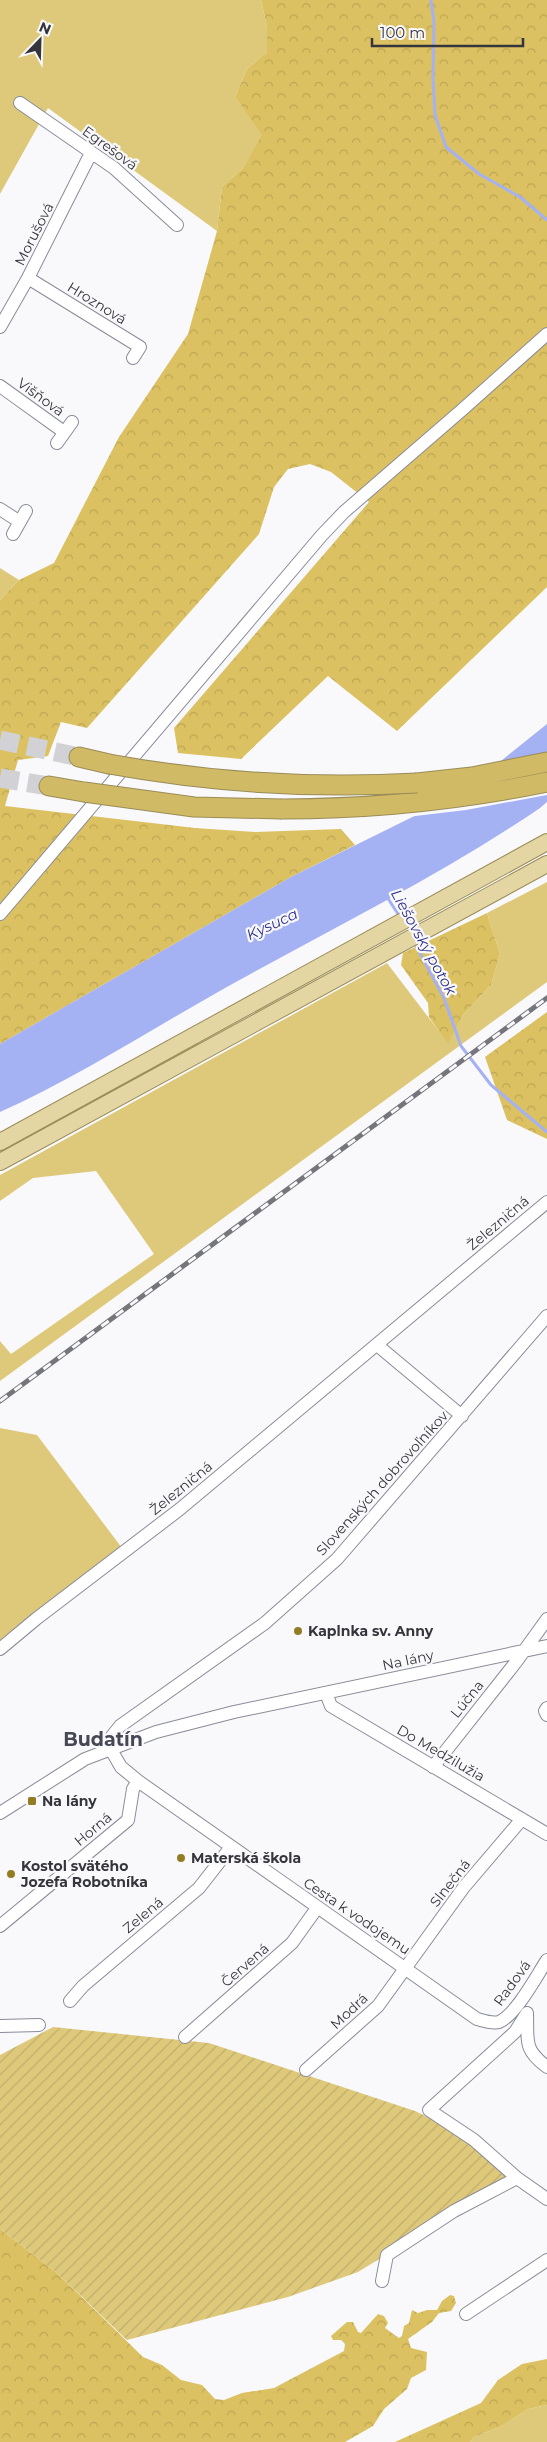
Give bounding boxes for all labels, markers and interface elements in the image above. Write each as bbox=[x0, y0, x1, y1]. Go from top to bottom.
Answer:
north arrow bbox=[15, 15, 65, 65]
scale bar bbox=[372, 15, 523, 47]
text: N bbox=[36, 18, 54, 39]
text: 100 m bbox=[380, 23, 425, 42]
street label: Egrešová bbox=[79, 122, 141, 174]
street label: Morušová bbox=[11, 200, 57, 268]
street label: Hroznová bbox=[64, 278, 130, 328]
street label: Višňová bbox=[14, 374, 68, 420]
water label: Liešovský potok bbox=[387, 886, 461, 999]
water label: Kysuca bbox=[243, 904, 301, 944]
street label: Železničná bbox=[463, 1192, 533, 1254]
street label: Slovenských dobrovoľníkov bbox=[312, 1407, 452, 1559]
street label: Železničná bbox=[146, 1457, 216, 1519]
place label: Kaplnka sv. Anny bbox=[308, 1622, 434, 1640]
marker: Kaplnka sv. Anny bbox=[292, 1625, 304, 1637]
street label: Na lány bbox=[381, 1646, 436, 1674]
street label: Lúčna bbox=[446, 1677, 488, 1721]
street label: Do Medzilužia bbox=[394, 1721, 488, 1785]
district label: Budatín bbox=[63, 1728, 143, 1751]
place label: Na lány bbox=[42, 1792, 97, 1810]
marker: Na lány bbox=[26, 1795, 38, 1807]
street label: Horná bbox=[71, 1808, 115, 1850]
place label: Materská škola bbox=[191, 1849, 301, 1867]
marker: Materská škola bbox=[175, 1852, 187, 1864]
street label: Slnečná bbox=[426, 1855, 474, 1911]
place label: Kostol svätého Jozefa Robotníka bbox=[20, 1857, 148, 1891]
marker: Kostol svätého Jozefa Robotníka bbox=[5, 1868, 17, 1880]
street label: Cesta k vodojemu bbox=[300, 1874, 414, 1958]
street label: Zelená bbox=[119, 1893, 167, 1937]
street label: Červená bbox=[217, 1939, 273, 1991]
street label: Radová bbox=[489, 1957, 535, 2009]
street label: Modrá bbox=[326, 1989, 372, 2033]

